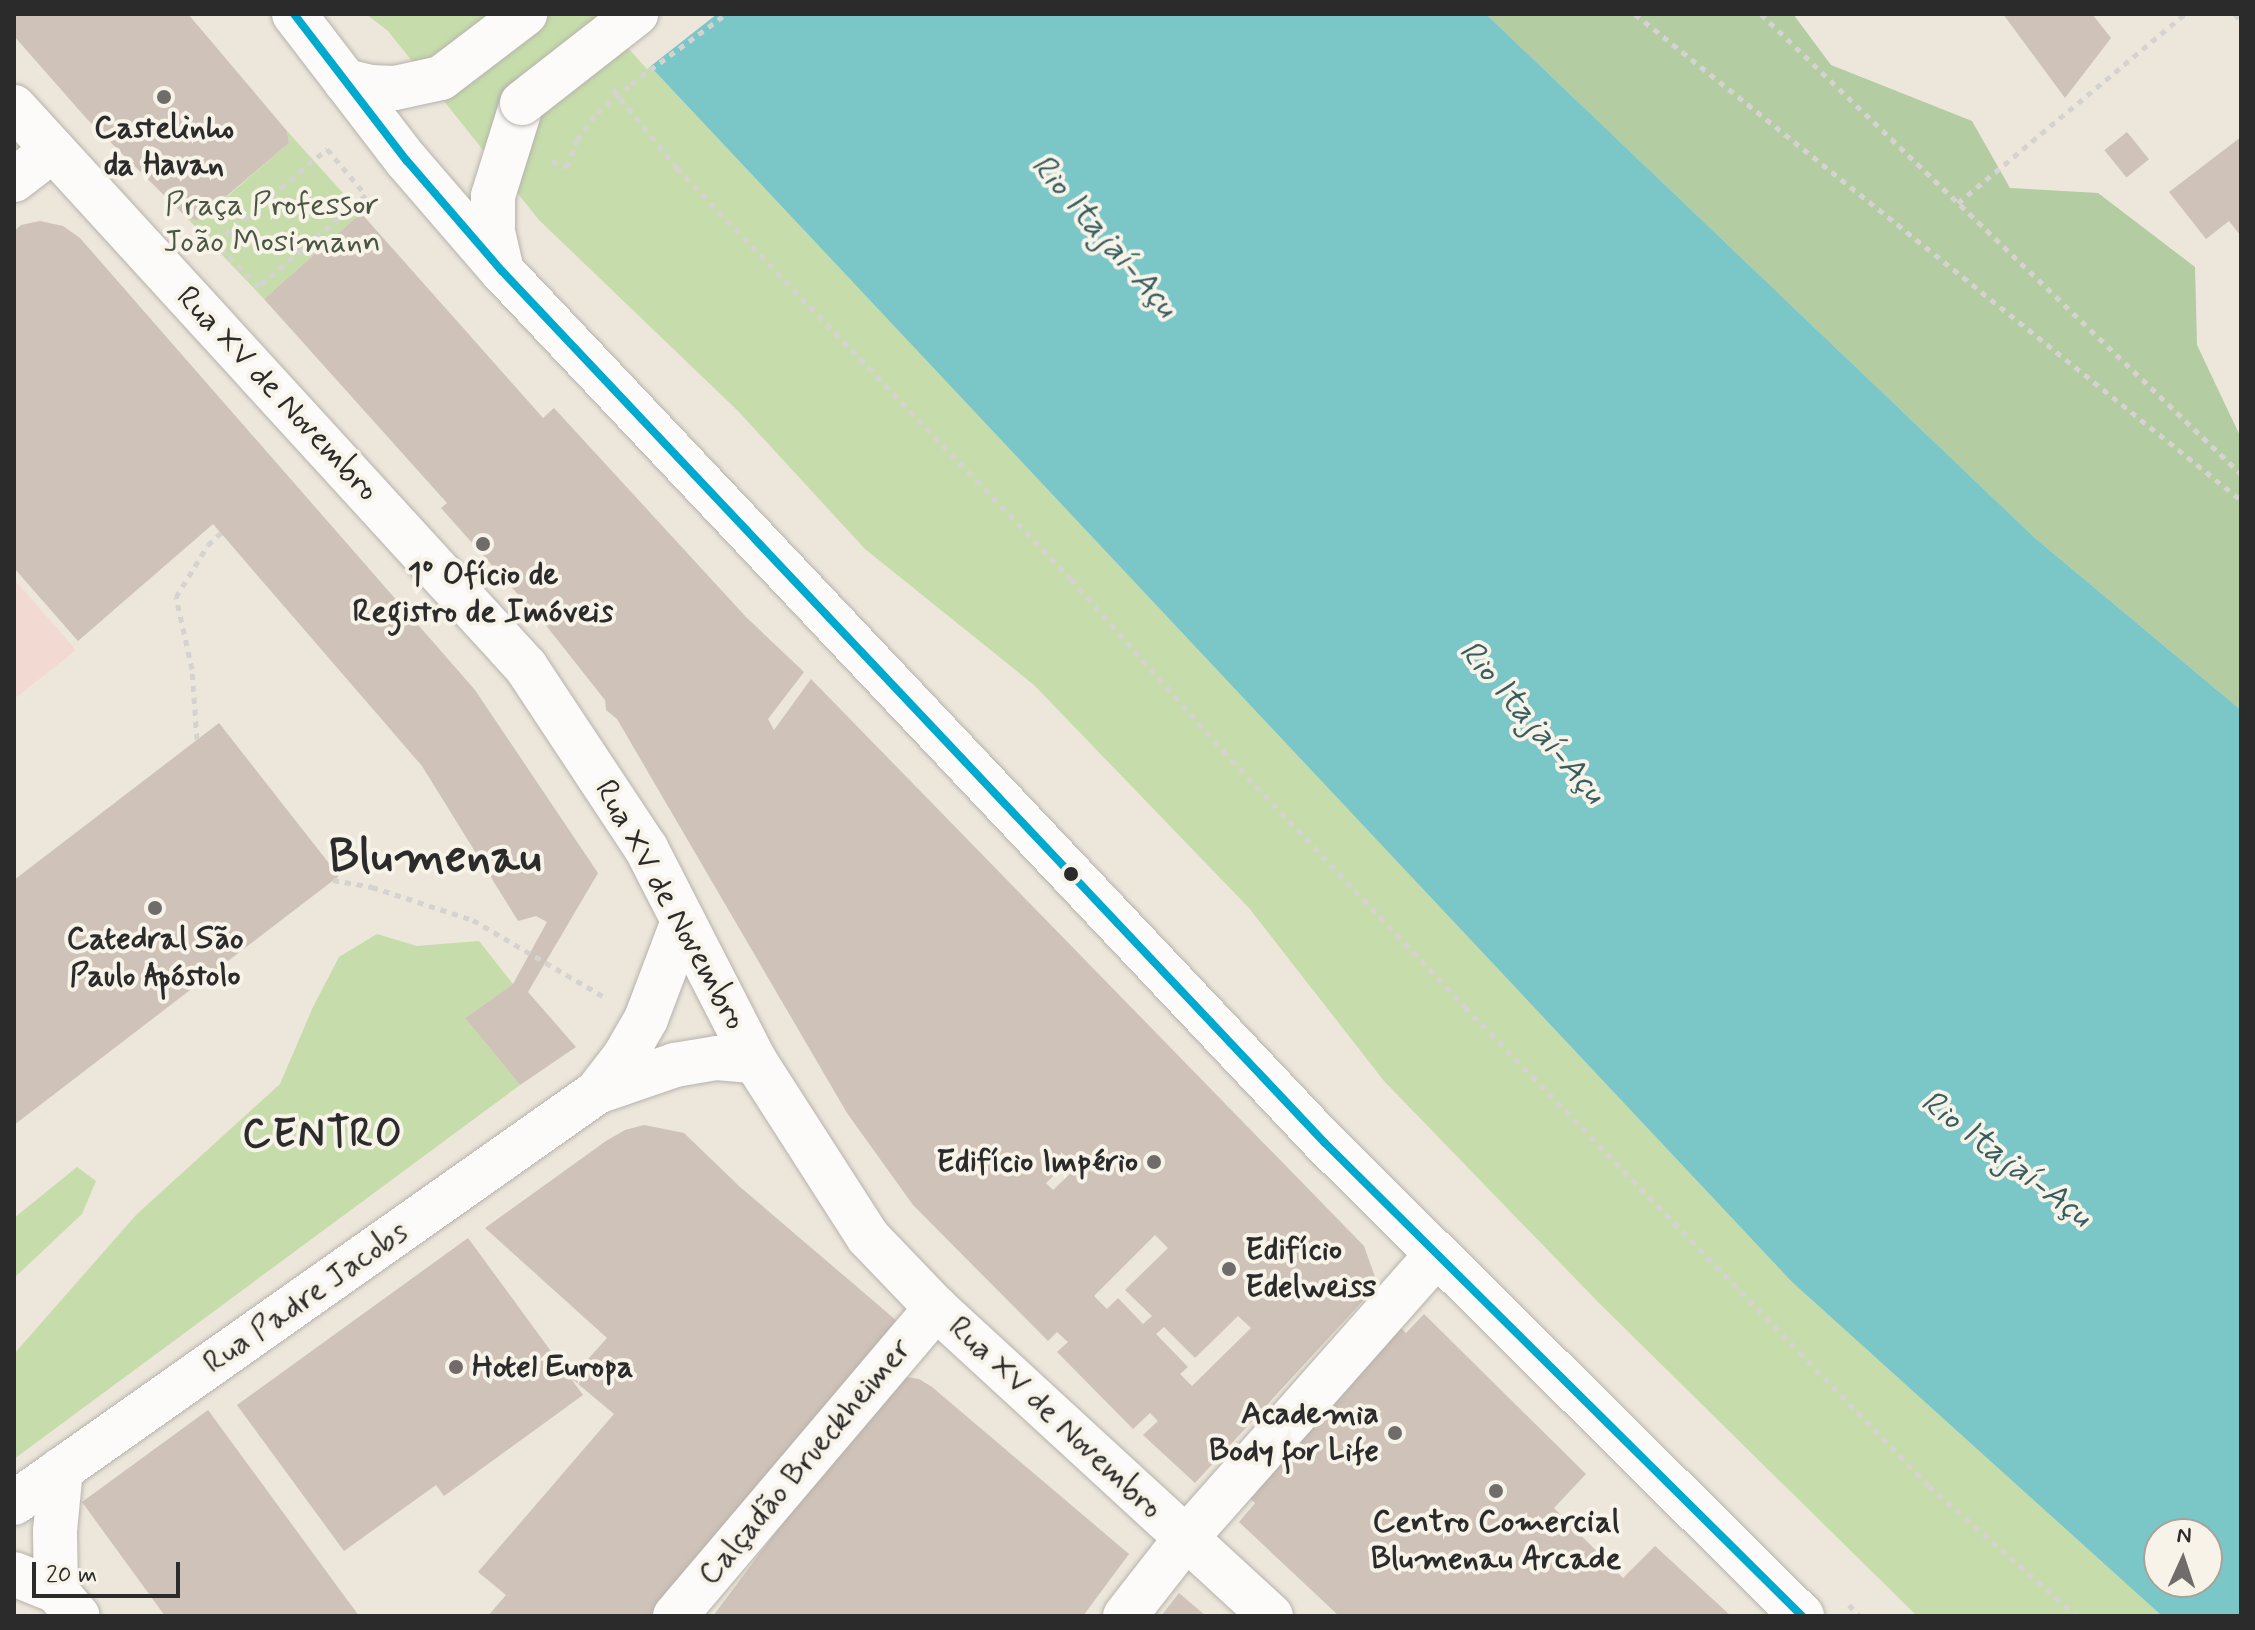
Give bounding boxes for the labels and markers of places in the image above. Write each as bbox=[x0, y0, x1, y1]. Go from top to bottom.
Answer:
marker: Castelinho da Havan bbox=[155, 88, 173, 106]
place label: Castelinho da Havan bbox=[94, 110, 234, 185]
marker: 1º Ofício de Registro de Imóveis bbox=[474, 535, 492, 553]
place label: 1º Ofício de Registro de Imóveis bbox=[353, 557, 613, 632]
unlabelled marker bbox=[1063, 866, 1079, 882]
marker: Catedral São Paulo Apóstolo bbox=[146, 899, 164, 917]
place label: Catedral São Paulo Apóstolo bbox=[67, 921, 243, 996]
place label: Edifício Império bbox=[929, 1143, 1138, 1181]
marker: Edifício Império bbox=[1145, 1153, 1163, 1171]
place label: Edifício Edelweiss bbox=[1245, 1232, 1376, 1307]
marker: Edifício Edelweiss bbox=[1220, 1260, 1238, 1278]
place label: Hotel Europa bbox=[472, 1348, 630, 1386]
marker: Hotel Europa bbox=[447, 1358, 465, 1376]
place label: Academia Body for Life bbox=[1204, 1396, 1379, 1471]
marker: Academia Body for Life bbox=[1386, 1424, 1404, 1442]
marker: Centro Comercial Blumenau Arcade bbox=[1487, 1482, 1505, 1500]
place label: Centro Comercial Blumenau Arcade bbox=[1372, 1504, 1620, 1579]

